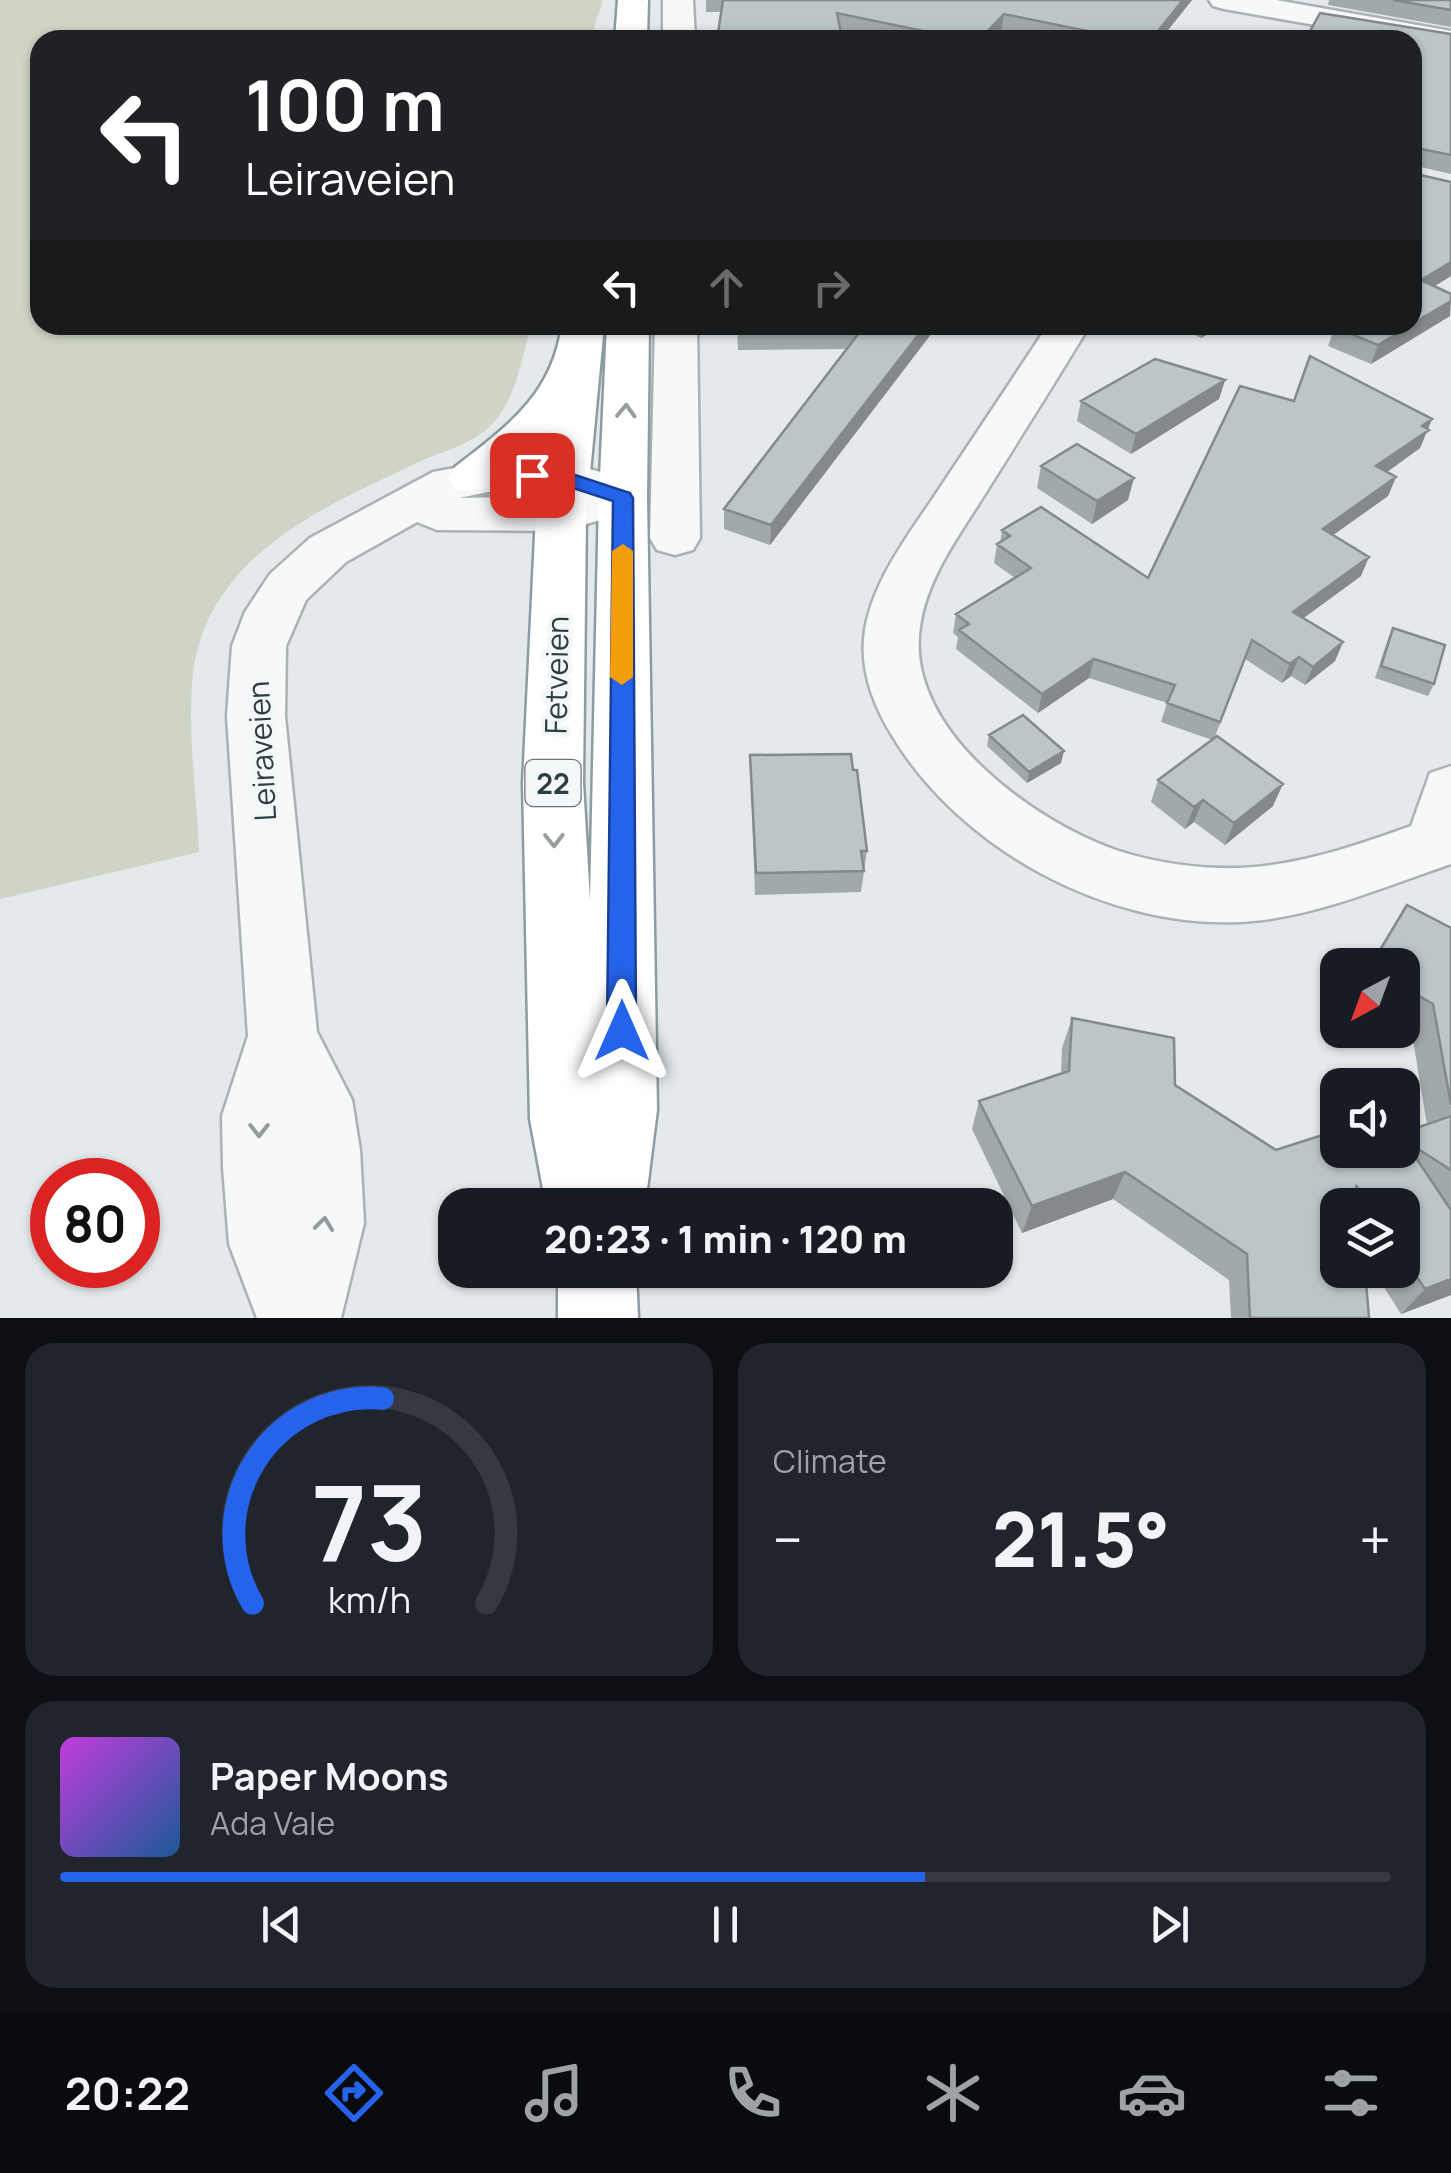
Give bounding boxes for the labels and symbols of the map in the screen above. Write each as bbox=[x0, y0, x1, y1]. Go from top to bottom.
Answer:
one-way arrow bbox=[615, 403, 636, 419]
pin bbox=[490, 433, 575, 518]
street label: Fetveien bbox=[534, 616, 578, 734]
street label: Leiraveien bbox=[237, 680, 285, 822]
road number: 22 bbox=[526, 760, 580, 806]
one-way arrow bbox=[543, 834, 565, 849]
north arrow bbox=[1320, 948, 1420, 1048]
position arrow bbox=[570, 979, 674, 1083]
one-way arrow bbox=[248, 1124, 270, 1139]
speed limit sign: 80 bbox=[30, 1158, 160, 1288]
one-way arrow bbox=[313, 1215, 334, 1231]

